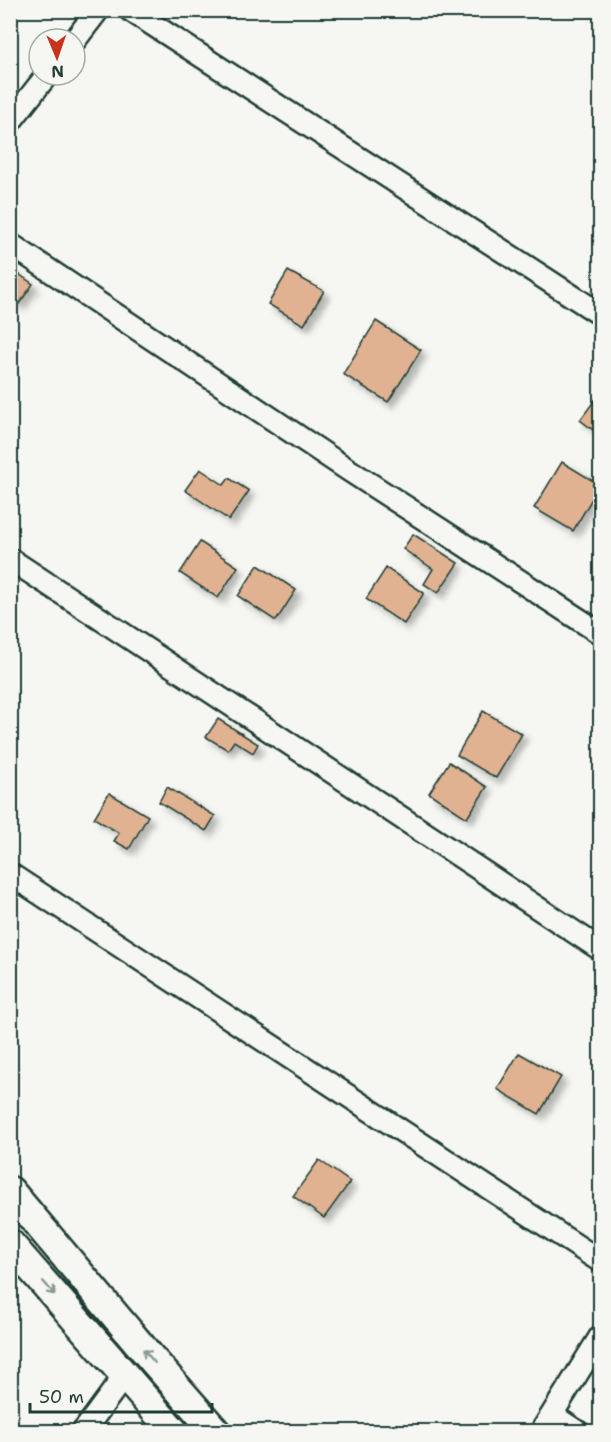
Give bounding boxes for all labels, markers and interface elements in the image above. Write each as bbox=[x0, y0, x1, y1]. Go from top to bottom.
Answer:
north arrow bbox=[27, 27, 87, 87]
text: N bbox=[51, 61, 64, 82]
one-way arrow bbox=[42, 1280, 56, 1295]
one-way arrow bbox=[143, 1348, 156, 1364]
scale bar bbox=[30, 1376, 212, 1414]
text: 50 m bbox=[39, 1385, 84, 1409]

